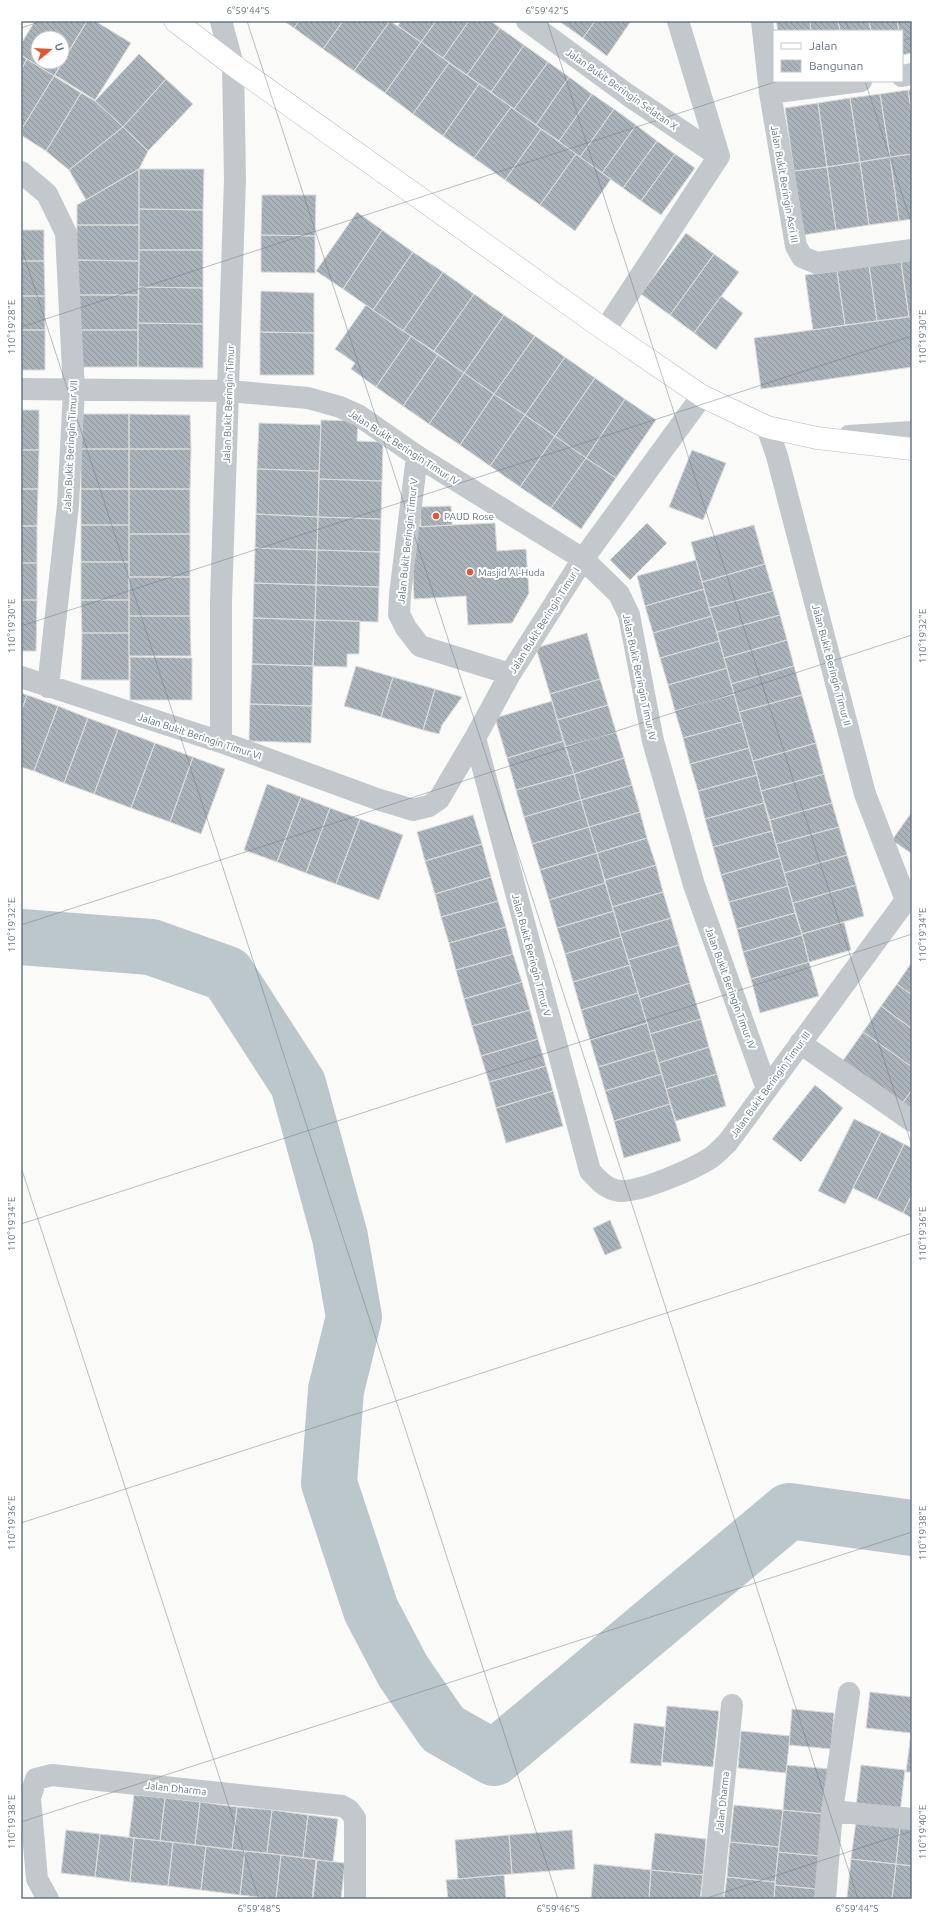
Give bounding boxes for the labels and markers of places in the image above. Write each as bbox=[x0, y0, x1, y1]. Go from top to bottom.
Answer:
marker: PAUD Rose bbox=[431, 511, 441, 521]
place label: PAUD Rose bbox=[444, 511, 494, 522]
marker: Masjid Al-Huda bbox=[465, 567, 475, 577]
place label: Masjid Al-Huda bbox=[478, 567, 545, 578]

